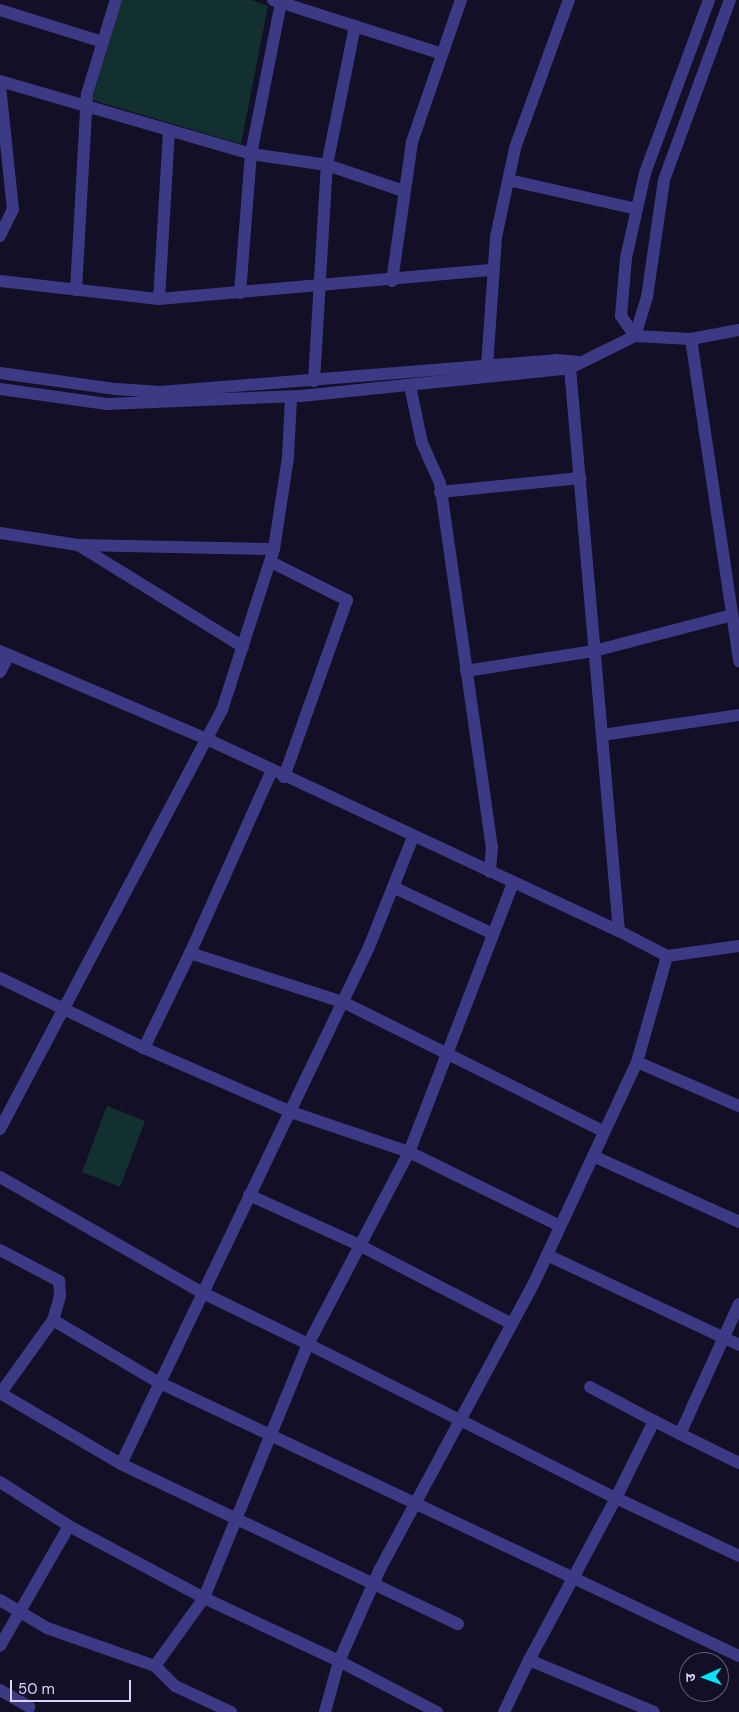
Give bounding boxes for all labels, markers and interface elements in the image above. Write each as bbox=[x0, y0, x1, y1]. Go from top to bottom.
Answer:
north arrow bbox=[679, 1652, 729, 1702]
scale bar bbox=[12, 1670, 134, 1702]
text: उ bbox=[681, 1673, 699, 1682]
text: 50 m bbox=[18, 1679, 55, 1699]

